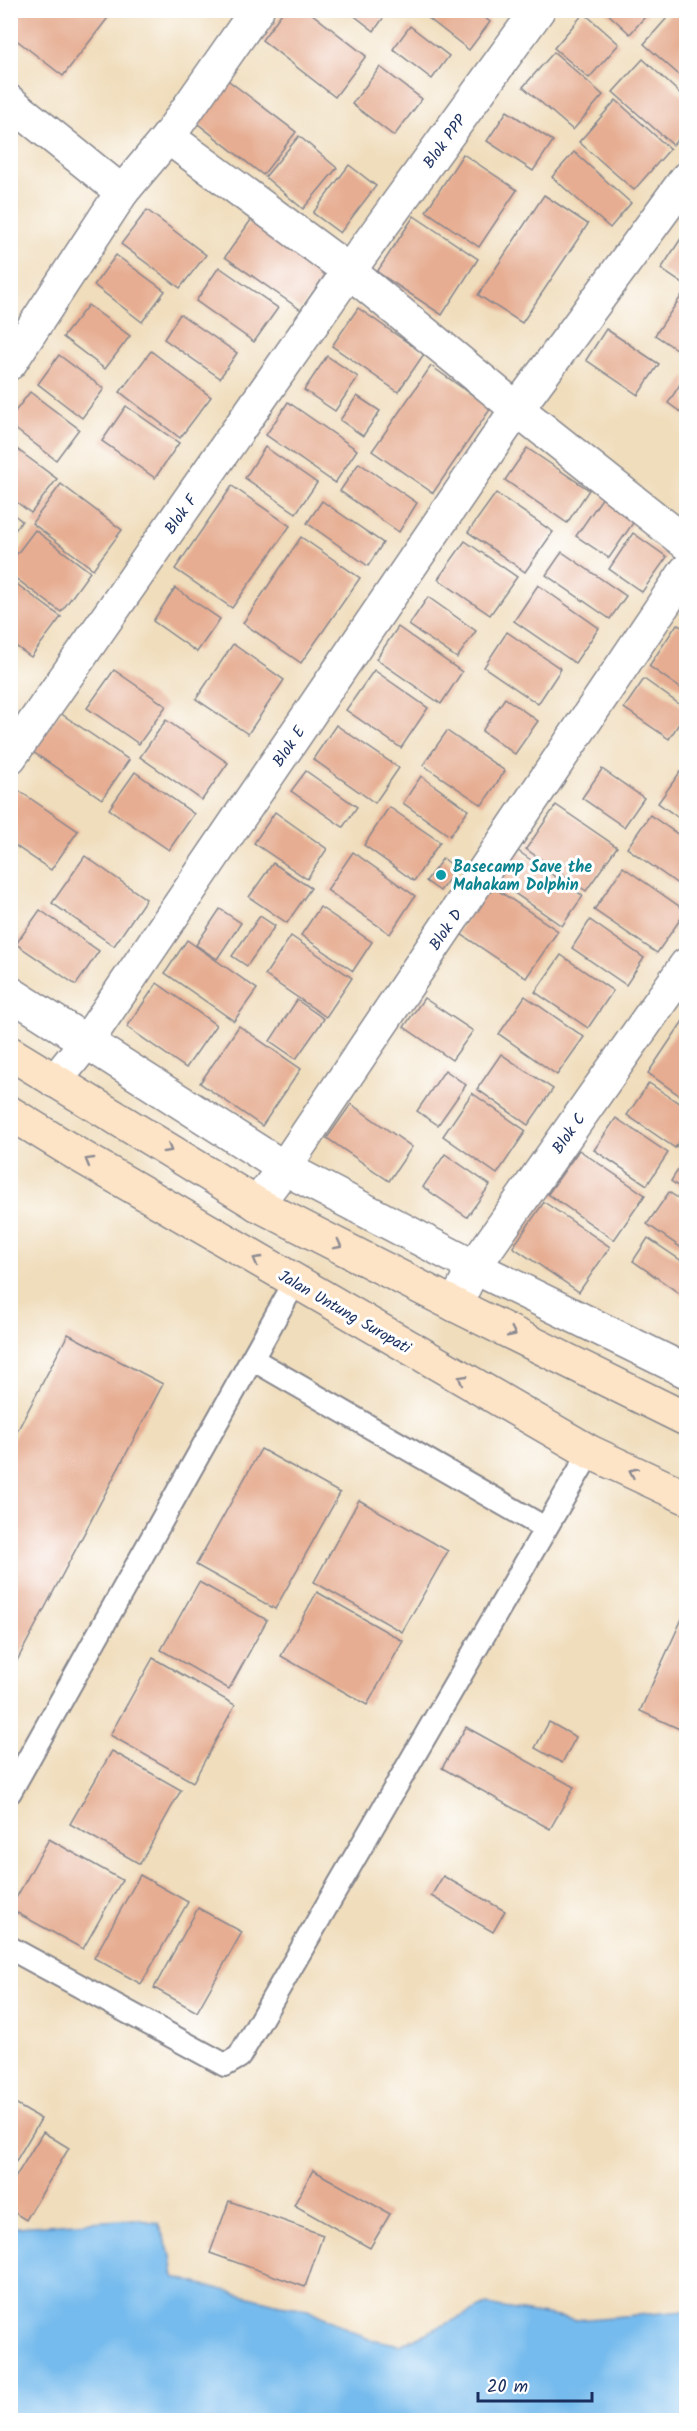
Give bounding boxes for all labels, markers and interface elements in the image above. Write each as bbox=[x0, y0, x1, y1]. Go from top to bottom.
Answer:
street label: Blok PPP bbox=[417, 109, 474, 174]
street label: Blok F bbox=[158, 488, 205, 540]
street label: Blok E bbox=[266, 721, 312, 772]
place label: Basecamp Save the Mahakam Dolphin bbox=[453, 855, 592, 898]
marker: Basecamp Save the Mahakam Dolphin bbox=[434, 868, 448, 882]
street label: Blok D bbox=[423, 904, 469, 956]
street label: Blok C bbox=[546, 1108, 592, 1159]
one-way arrow bbox=[162, 1142, 172, 1154]
one-way arrow bbox=[85, 1157, 95, 1169]
one-way arrow bbox=[331, 1238, 342, 1249]
one-way arrow bbox=[253, 1255, 263, 1267]
street label: Jalan Untung Suropati bbox=[273, 1264, 416, 1361]
one-way arrow bbox=[505, 1326, 516, 1337]
one-way arrow bbox=[458, 1375, 468, 1386]
one-way arrow bbox=[629, 1467, 640, 1479]
scale bar bbox=[478, 2365, 592, 2403]
text: 20 m bbox=[487, 2373, 528, 2402]

